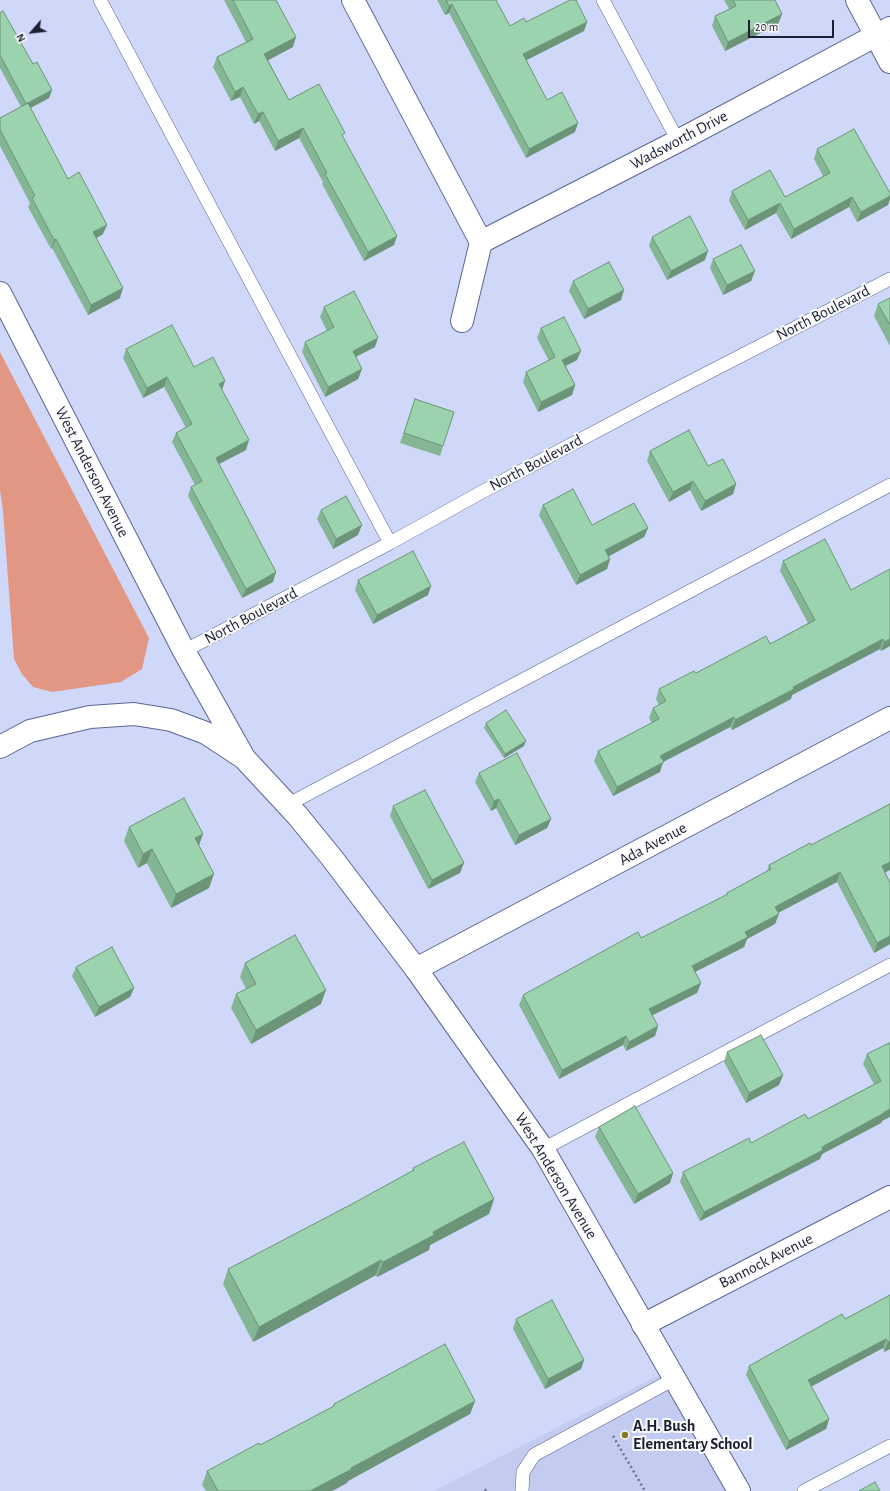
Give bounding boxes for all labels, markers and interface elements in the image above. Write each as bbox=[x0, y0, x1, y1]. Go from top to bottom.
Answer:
north arrow bbox=[12, 12, 52, 52]
scale bar bbox=[750, 12, 836, 38]
text: 20 m bbox=[755, 21, 778, 33]
text: N bbox=[14, 32, 28, 44]
street label: Wadsworth Drive bbox=[627, 106, 731, 174]
street label: North Boulevard bbox=[773, 281, 873, 345]
street label: West Anderson Avenue bbox=[51, 404, 133, 540]
street label: North Boulevard bbox=[486, 430, 586, 496]
street label: North Boulevard bbox=[201, 583, 301, 649]
street label: Ada Avenue bbox=[616, 818, 690, 870]
street label: West Anderson Avenue bbox=[511, 1109, 601, 1243]
street label: Bannock Avenue bbox=[716, 1229, 816, 1293]
place label: A.H. Bush Elementary School bbox=[633, 1416, 753, 1454]
marker: A.H. Bush Elementary School bbox=[620, 1430, 630, 1440]

